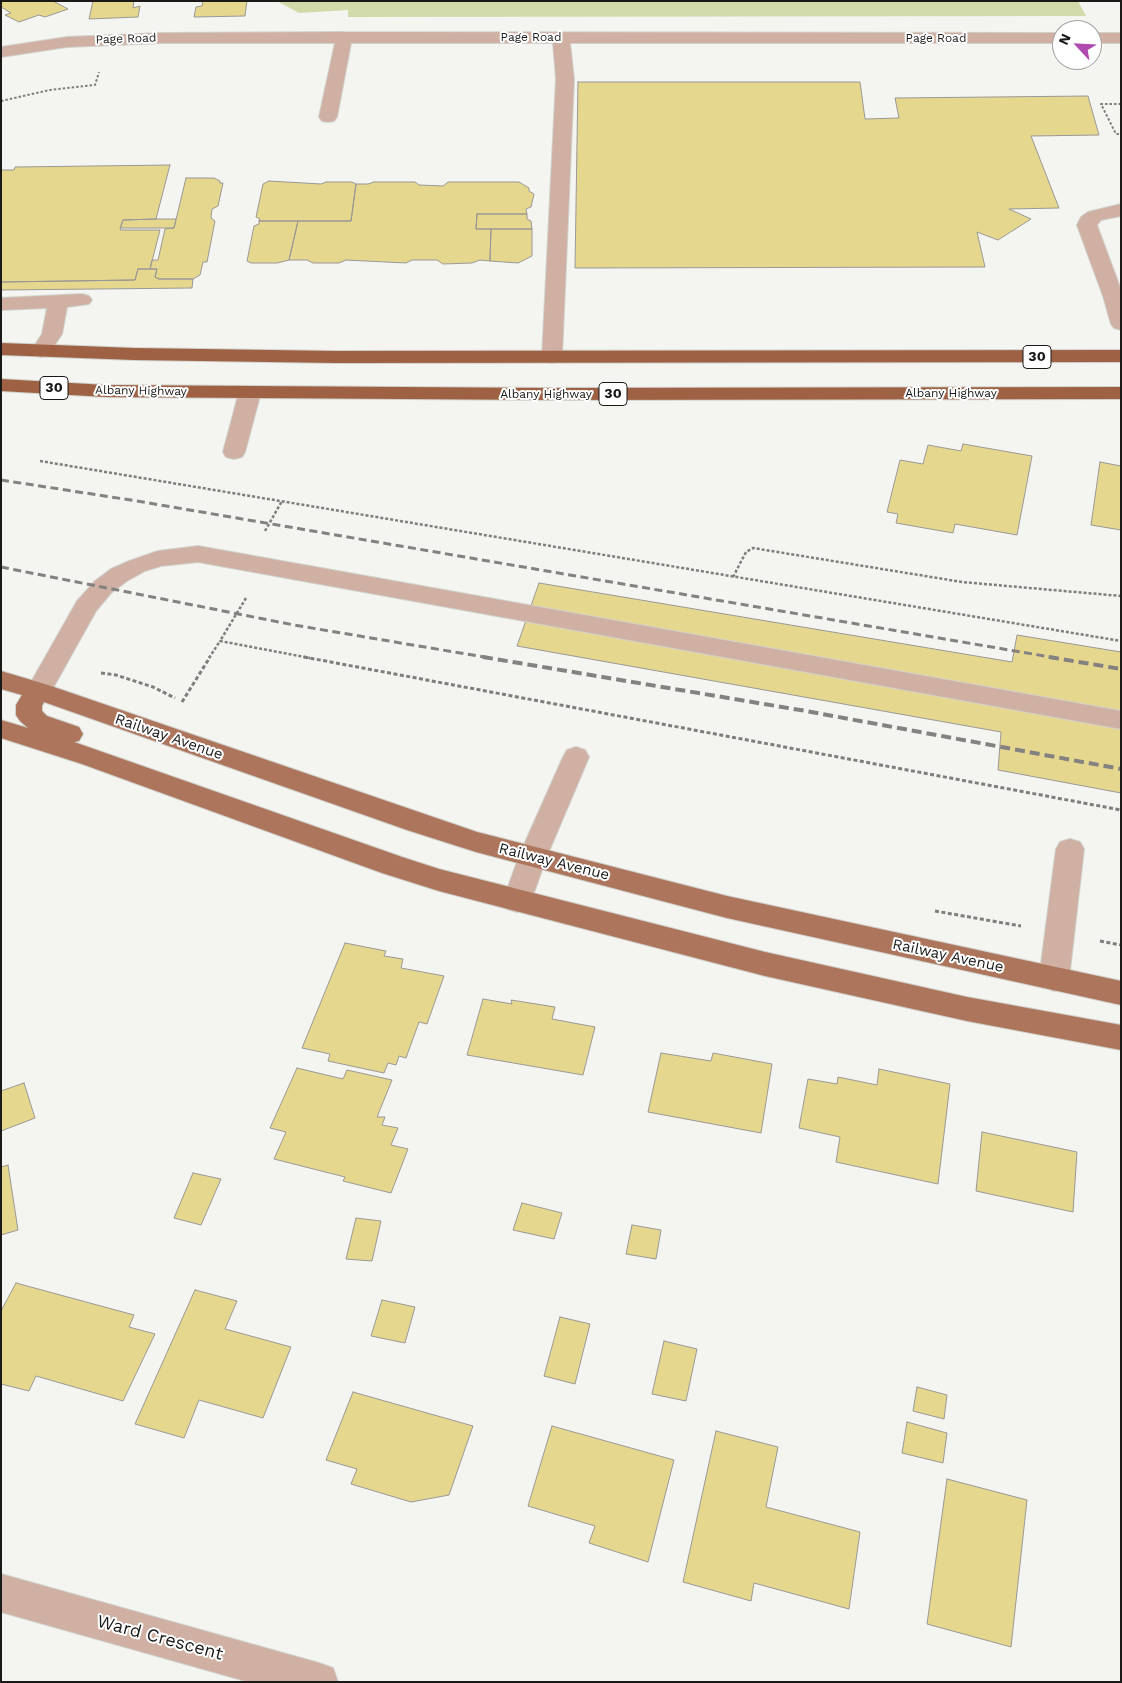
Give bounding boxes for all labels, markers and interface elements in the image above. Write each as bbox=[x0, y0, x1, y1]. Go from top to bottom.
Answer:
north arrow bbox=[1052, 20, 1102, 70]
street label: Page Road bbox=[501, 30, 561, 44]
street label: Page Road bbox=[95, 31, 157, 47]
street label: Page Road bbox=[906, 31, 966, 45]
text: N bbox=[1055, 31, 1074, 47]
road number: 30 bbox=[1023, 346, 1051, 368]
road number: 30 bbox=[40, 376, 68, 399]
road number: 30 bbox=[599, 382, 627, 406]
street label: Albany Highway bbox=[95, 383, 187, 399]
street label: Albany Highway bbox=[905, 386, 997, 400]
street label: Albany Highway bbox=[500, 387, 592, 401]
street label: Railway Avenue bbox=[113, 710, 225, 764]
street label: Railway Avenue bbox=[497, 840, 611, 884]
street label: Railway Avenue bbox=[891, 935, 1005, 977]
street label: Ward Crescent bbox=[95, 1611, 225, 1665]

